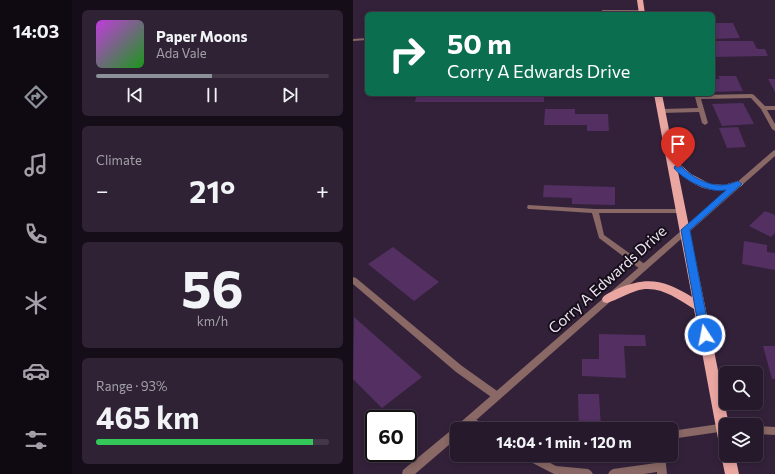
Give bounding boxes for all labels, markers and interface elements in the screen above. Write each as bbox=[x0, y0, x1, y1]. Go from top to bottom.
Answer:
text: 14:03 bbox=[13, 20, 59, 42]
text: 50 m bbox=[447, 26, 512, 60]
text: Paper Moons bbox=[156, 27, 247, 45]
icon: right bbox=[381, 28, 433, 80]
text: Ada Vale bbox=[156, 45, 207, 61]
text: Corry A Edwards Drive bbox=[447, 60, 630, 82]
icon: directions bbox=[22, 83, 50, 111]
icon: previous bbox=[124, 84, 146, 106]
icon: pause bbox=[201, 84, 223, 106]
icon: next bbox=[279, 84, 301, 106]
pin bbox=[661, 127, 695, 168]
icon: arrive bbox=[667, 133, 689, 155]
icon: music bbox=[22, 151, 50, 179]
text: Climate bbox=[96, 152, 142, 168]
text: 21° bbox=[189, 172, 235, 209]
text: − bbox=[96, 177, 109, 204]
text: + bbox=[316, 177, 329, 204]
icon: phone bbox=[22, 220, 50, 248]
street label: Corry A Edwards Drive bbox=[544, 221, 670, 337]
text: 56 bbox=[181, 255, 244, 319]
icon: climate bbox=[22, 289, 50, 317]
text: km/h bbox=[197, 313, 228, 329]
position arrow bbox=[684, 314, 726, 356]
icon: car bbox=[22, 357, 50, 385]
map controls bbox=[719, 366, 763, 462]
button: search bbox=[719, 366, 763, 410]
text: Range · 93% bbox=[96, 378, 167, 394]
text: 465 km bbox=[96, 398, 200, 435]
speed limit sign: 60 bbox=[365, 410, 417, 462]
button: layers bbox=[719, 418, 763, 462]
icon: filters bbox=[22, 426, 50, 454]
text: 14:04 · 1 min · 120 m bbox=[496, 433, 632, 451]

